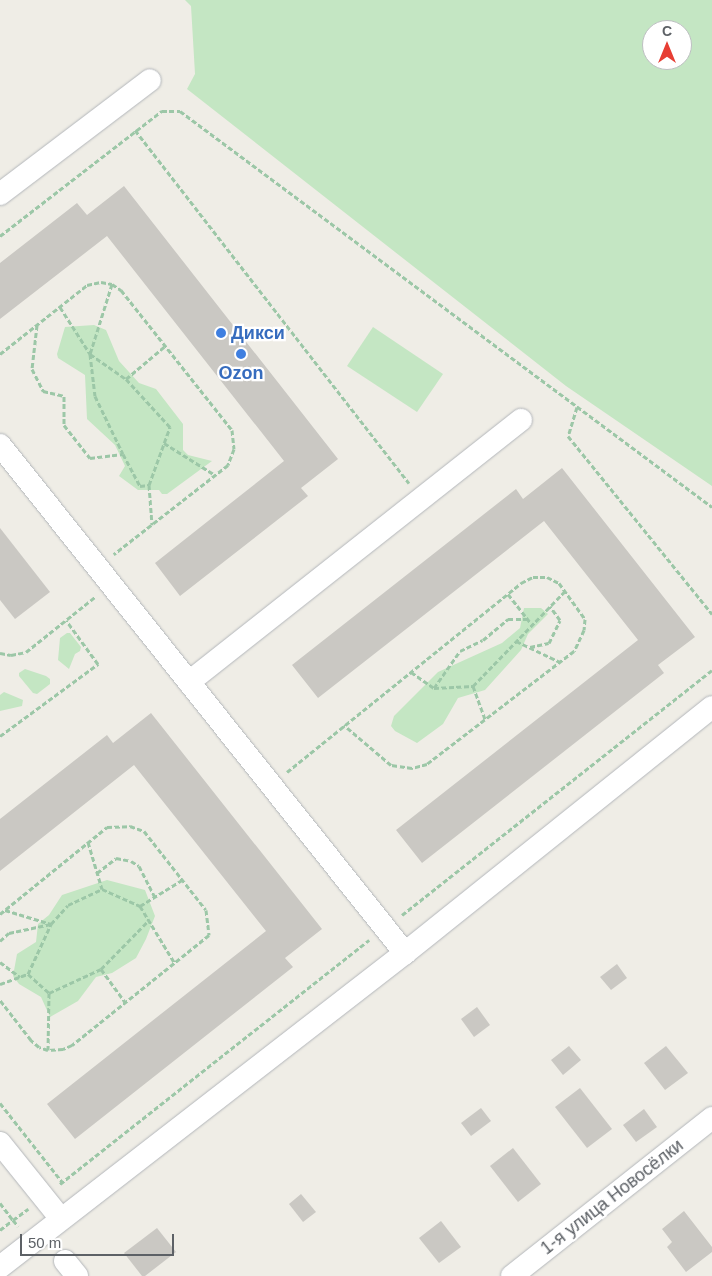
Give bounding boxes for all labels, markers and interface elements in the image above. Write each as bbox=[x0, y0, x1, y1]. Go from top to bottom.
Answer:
north arrow bbox=[642, 20, 692, 70]
text: С bbox=[662, 23, 672, 39]
place label: Дикси bbox=[231, 322, 285, 344]
marker: Дикси bbox=[215, 327, 227, 339]
marker: Ozon bbox=[235, 348, 247, 360]
place label: Ozon bbox=[219, 362, 263, 384]
street label: 1-я улица Новосёлки bbox=[536, 1135, 688, 1259]
scale bar bbox=[22, 1224, 176, 1256]
text: 50 m bbox=[28, 1234, 61, 1251]

